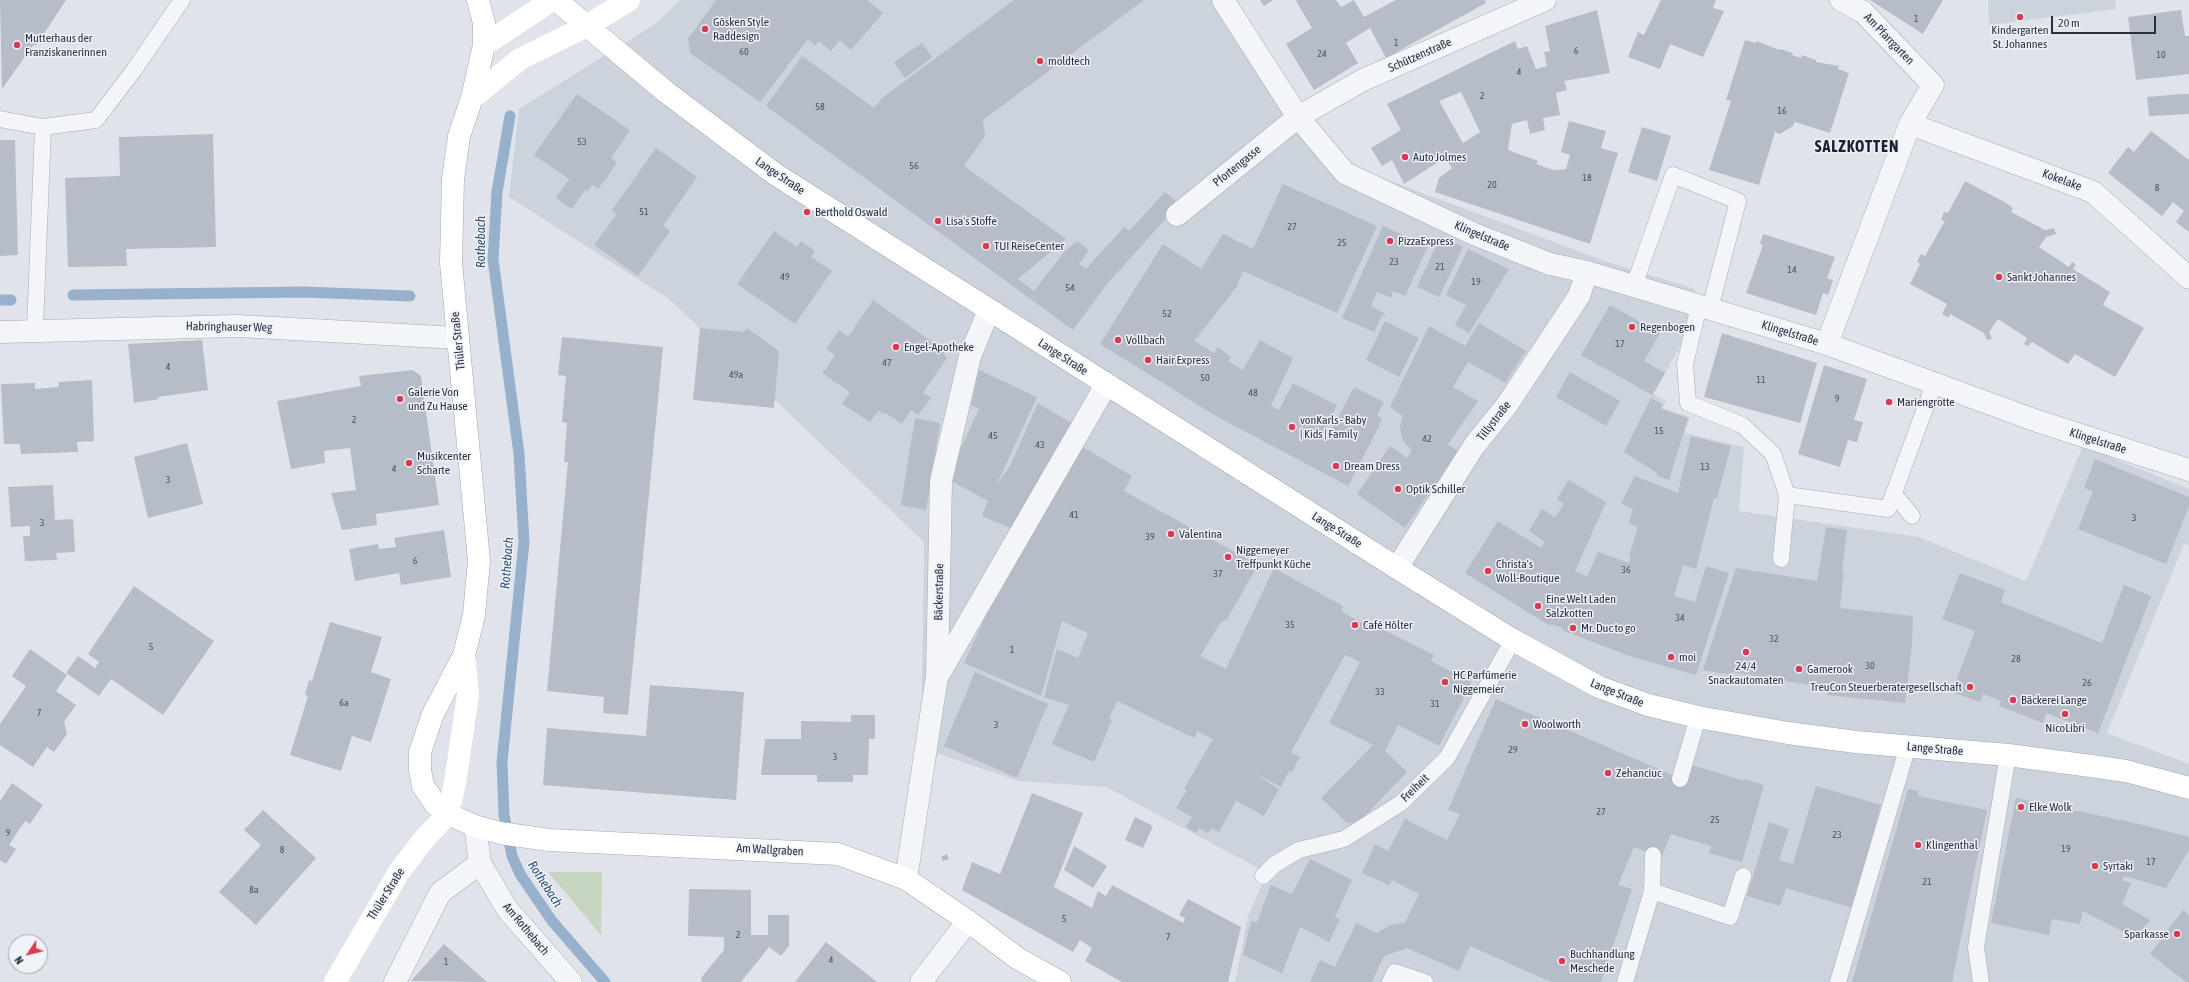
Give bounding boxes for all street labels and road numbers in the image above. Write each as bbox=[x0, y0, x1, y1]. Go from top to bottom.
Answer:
street label: Am Pfarrgarten bbox=[1861, 10, 1917, 68]
street label: Schützenstraße bbox=[1386, 35, 1454, 75]
street label: Pfortengasse bbox=[1210, 142, 1264, 190]
street label: Lange Straße bbox=[753, 154, 807, 198]
street label: Kokelake bbox=[2040, 166, 2084, 194]
street label: Klingelstraße bbox=[1452, 218, 1512, 254]
street label: Thüler Straße bbox=[448, 311, 468, 371]
street label: Klingelstraße bbox=[1760, 318, 1820, 348]
street label: Habringhauser Weg bbox=[186, 319, 272, 335]
street label: Lange Straße bbox=[1035, 336, 1091, 378]
street label: Tillystraße bbox=[1474, 398, 1514, 444]
street label: Klingelstraße bbox=[2068, 425, 2128, 457]
street label: Lange Straße bbox=[1309, 509, 1365, 551]
street label: Bäckerstraße bbox=[931, 563, 947, 621]
street label: Lange Straße bbox=[1588, 676, 1646, 710]
street label: Lange Straße bbox=[1906, 739, 1964, 759]
street label: Freiheit bbox=[1398, 771, 1432, 805]
street label: Am Wallgraben bbox=[736, 841, 804, 859]
street label: Thüler Straße bbox=[364, 865, 408, 923]
street label: Am Rothebach bbox=[500, 900, 552, 958]

